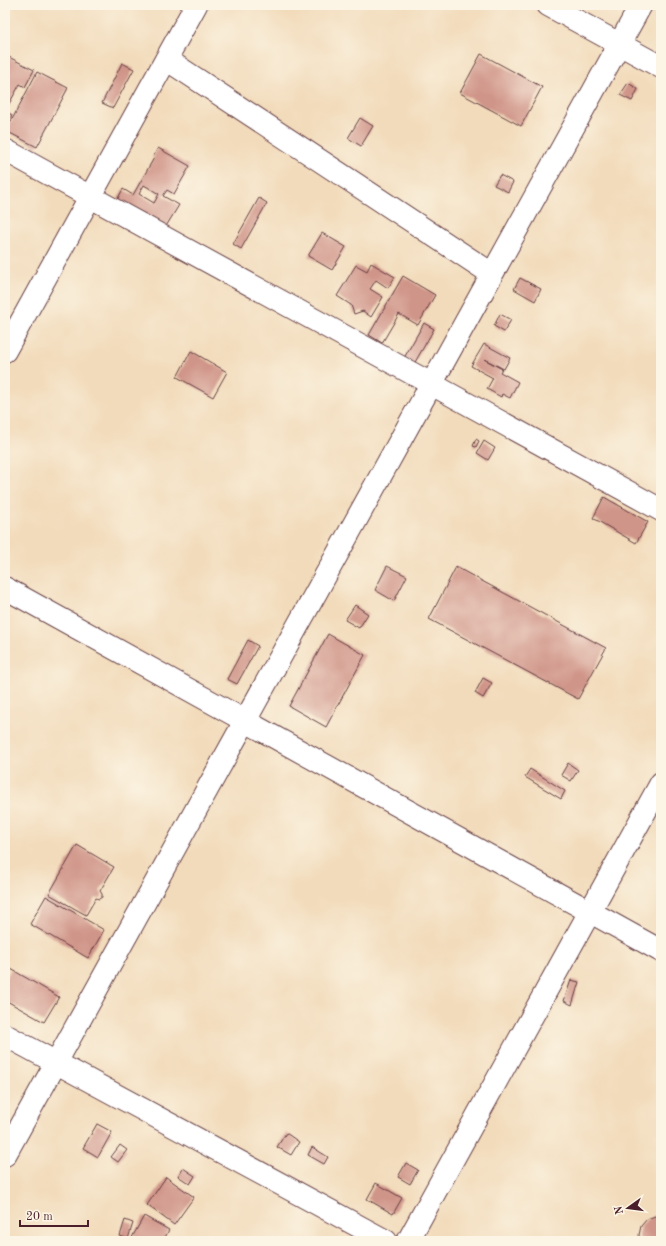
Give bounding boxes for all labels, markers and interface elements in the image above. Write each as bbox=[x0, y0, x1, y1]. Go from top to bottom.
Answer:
north arrow bbox=[608, 1188, 648, 1228]
scale bar bbox=[20, 1202, 88, 1228]
text: N bbox=[613, 1204, 626, 1215]
text: 20 m bbox=[26, 1211, 53, 1223]

